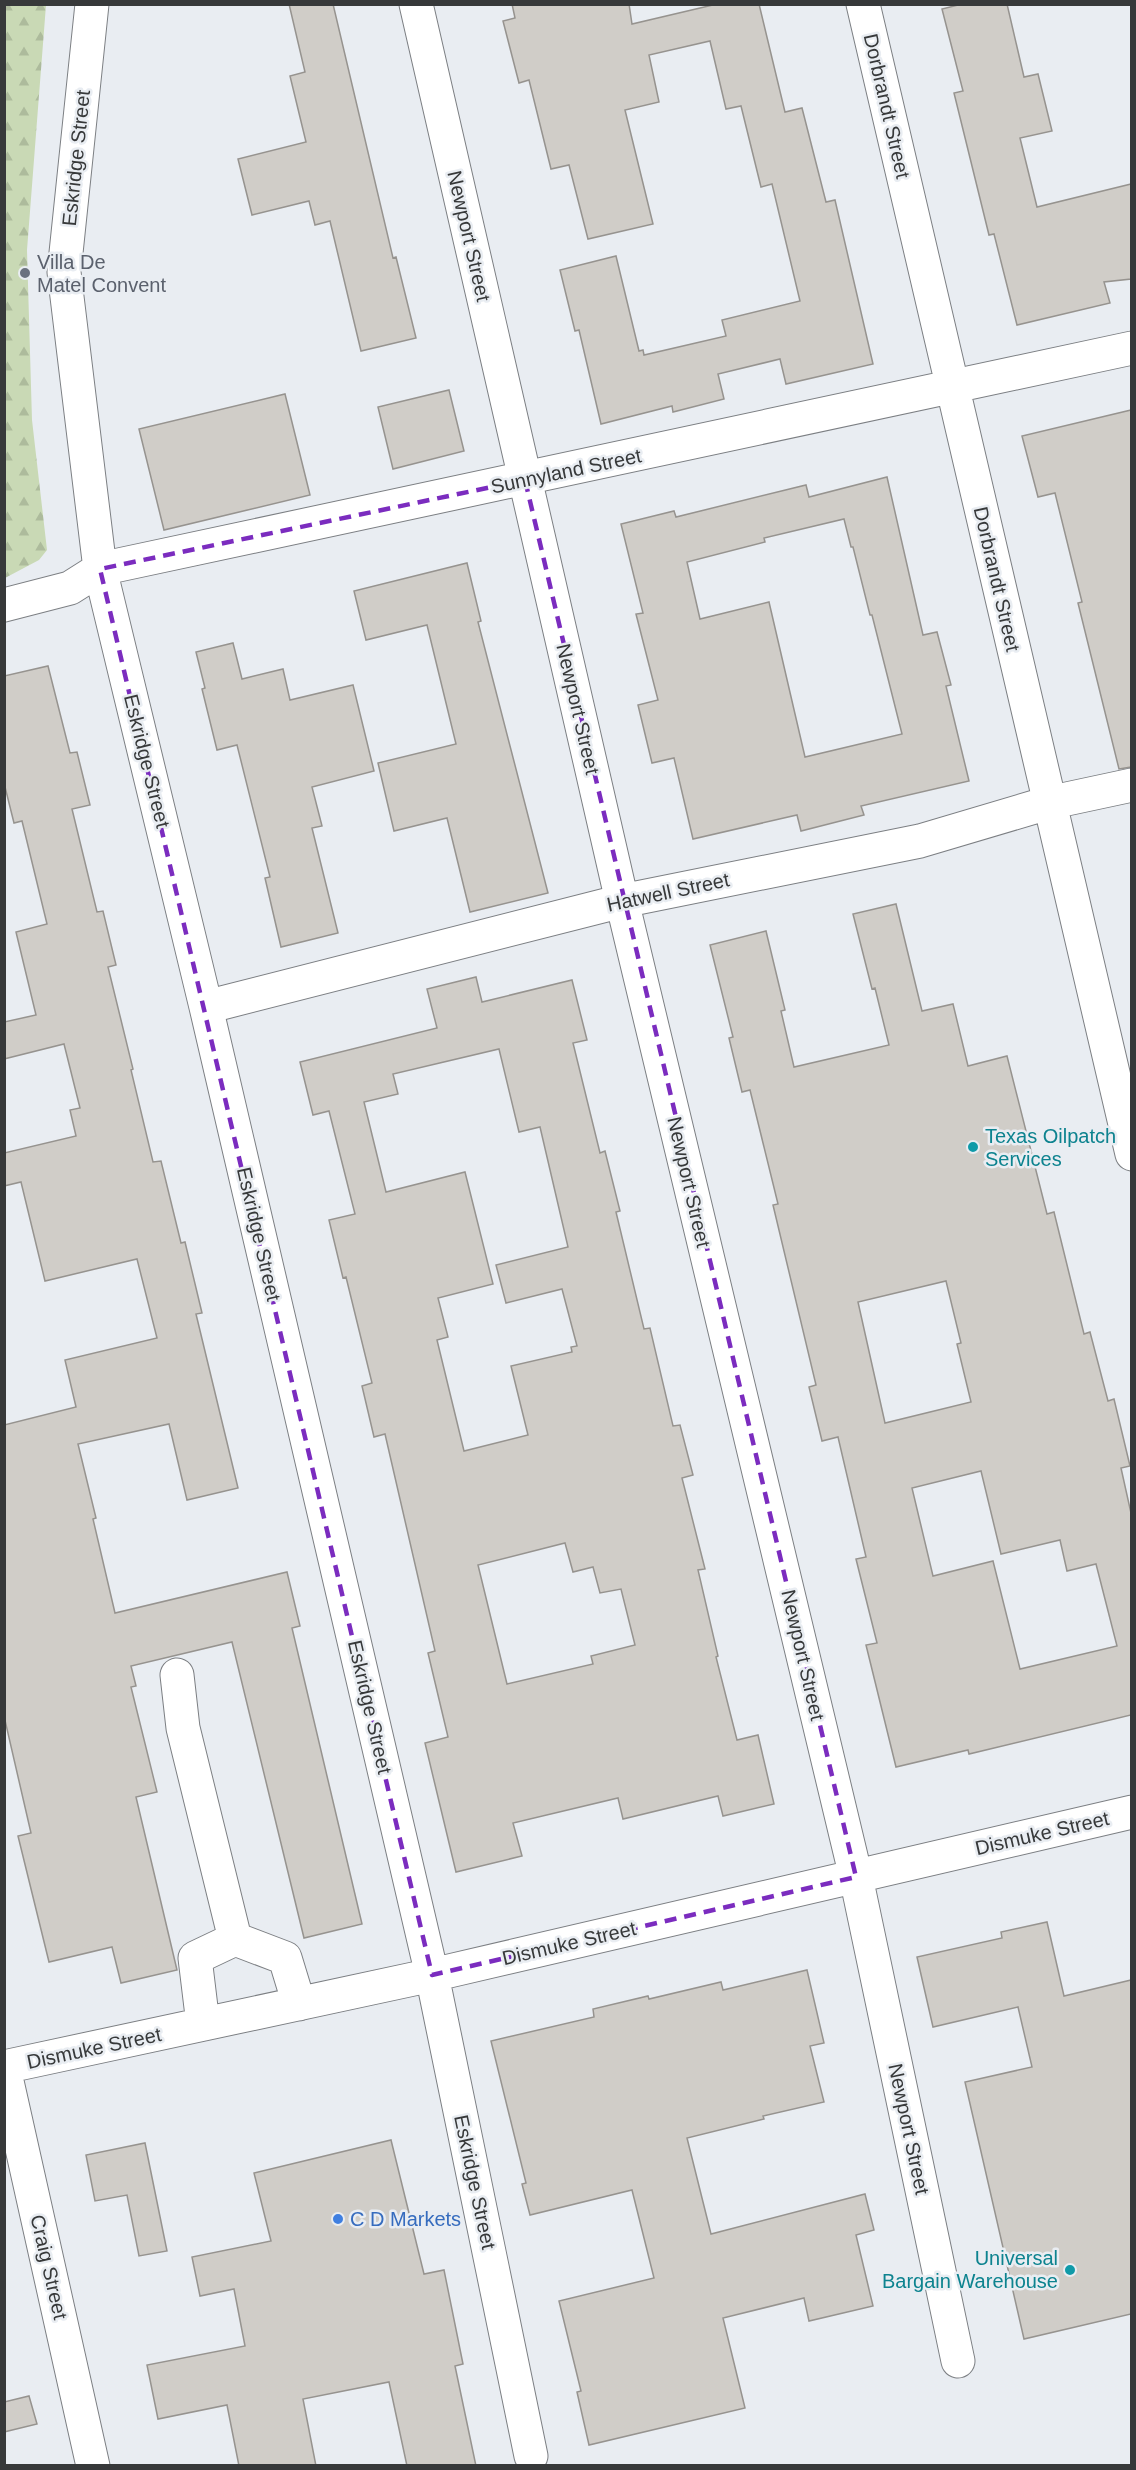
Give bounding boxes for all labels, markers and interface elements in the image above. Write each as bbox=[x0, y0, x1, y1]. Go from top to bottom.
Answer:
street label: Dorbrandt Street bbox=[860, 31, 914, 181]
street label: Eskridge Street bbox=[58, 88, 94, 227]
street label: Newport Street bbox=[443, 169, 495, 304]
place label: Villa De Matel Convent bbox=[37, 251, 166, 296]
marker: Villa De Matel Convent bbox=[18, 266, 32, 280]
street label: Sunnyland Street bbox=[489, 444, 644, 498]
street label: Dorbrandt Street bbox=[970, 504, 1024, 654]
street label: Newport Street bbox=[552, 642, 604, 777]
street label: Eskridge Street bbox=[120, 692, 174, 830]
street label: Hatwell Street bbox=[605, 868, 732, 916]
street label: Newport Street bbox=[663, 1115, 715, 1250]
place label: Texas Oilpatch Services bbox=[985, 1125, 1116, 1170]
marker: Texas Oilpatch Services bbox=[966, 1140, 980, 1154]
street label: Eskridge Street bbox=[233, 1165, 285, 1304]
street label: Newport Street bbox=[777, 1588, 829, 1723]
street label: Eskridge Street bbox=[344, 1638, 396, 1777]
street label: Dismuke Street bbox=[973, 1807, 1112, 1859]
street label: Dismuke Street bbox=[500, 1917, 639, 1969]
street label: Dismuke Street bbox=[25, 2023, 164, 2073]
street label: Newport Street bbox=[884, 2061, 934, 2197]
street label: Eskridge Street bbox=[450, 2113, 500, 2252]
place label: C D Markets bbox=[350, 2208, 461, 2230]
marker: C D Markets bbox=[331, 2212, 345, 2226]
street label: Craig Street bbox=[26, 2213, 72, 2322]
place label: Universal Bargain Warehouse bbox=[882, 2247, 1058, 2292]
marker: Universal Bargain Warehouse bbox=[1063, 2263, 1077, 2277]

